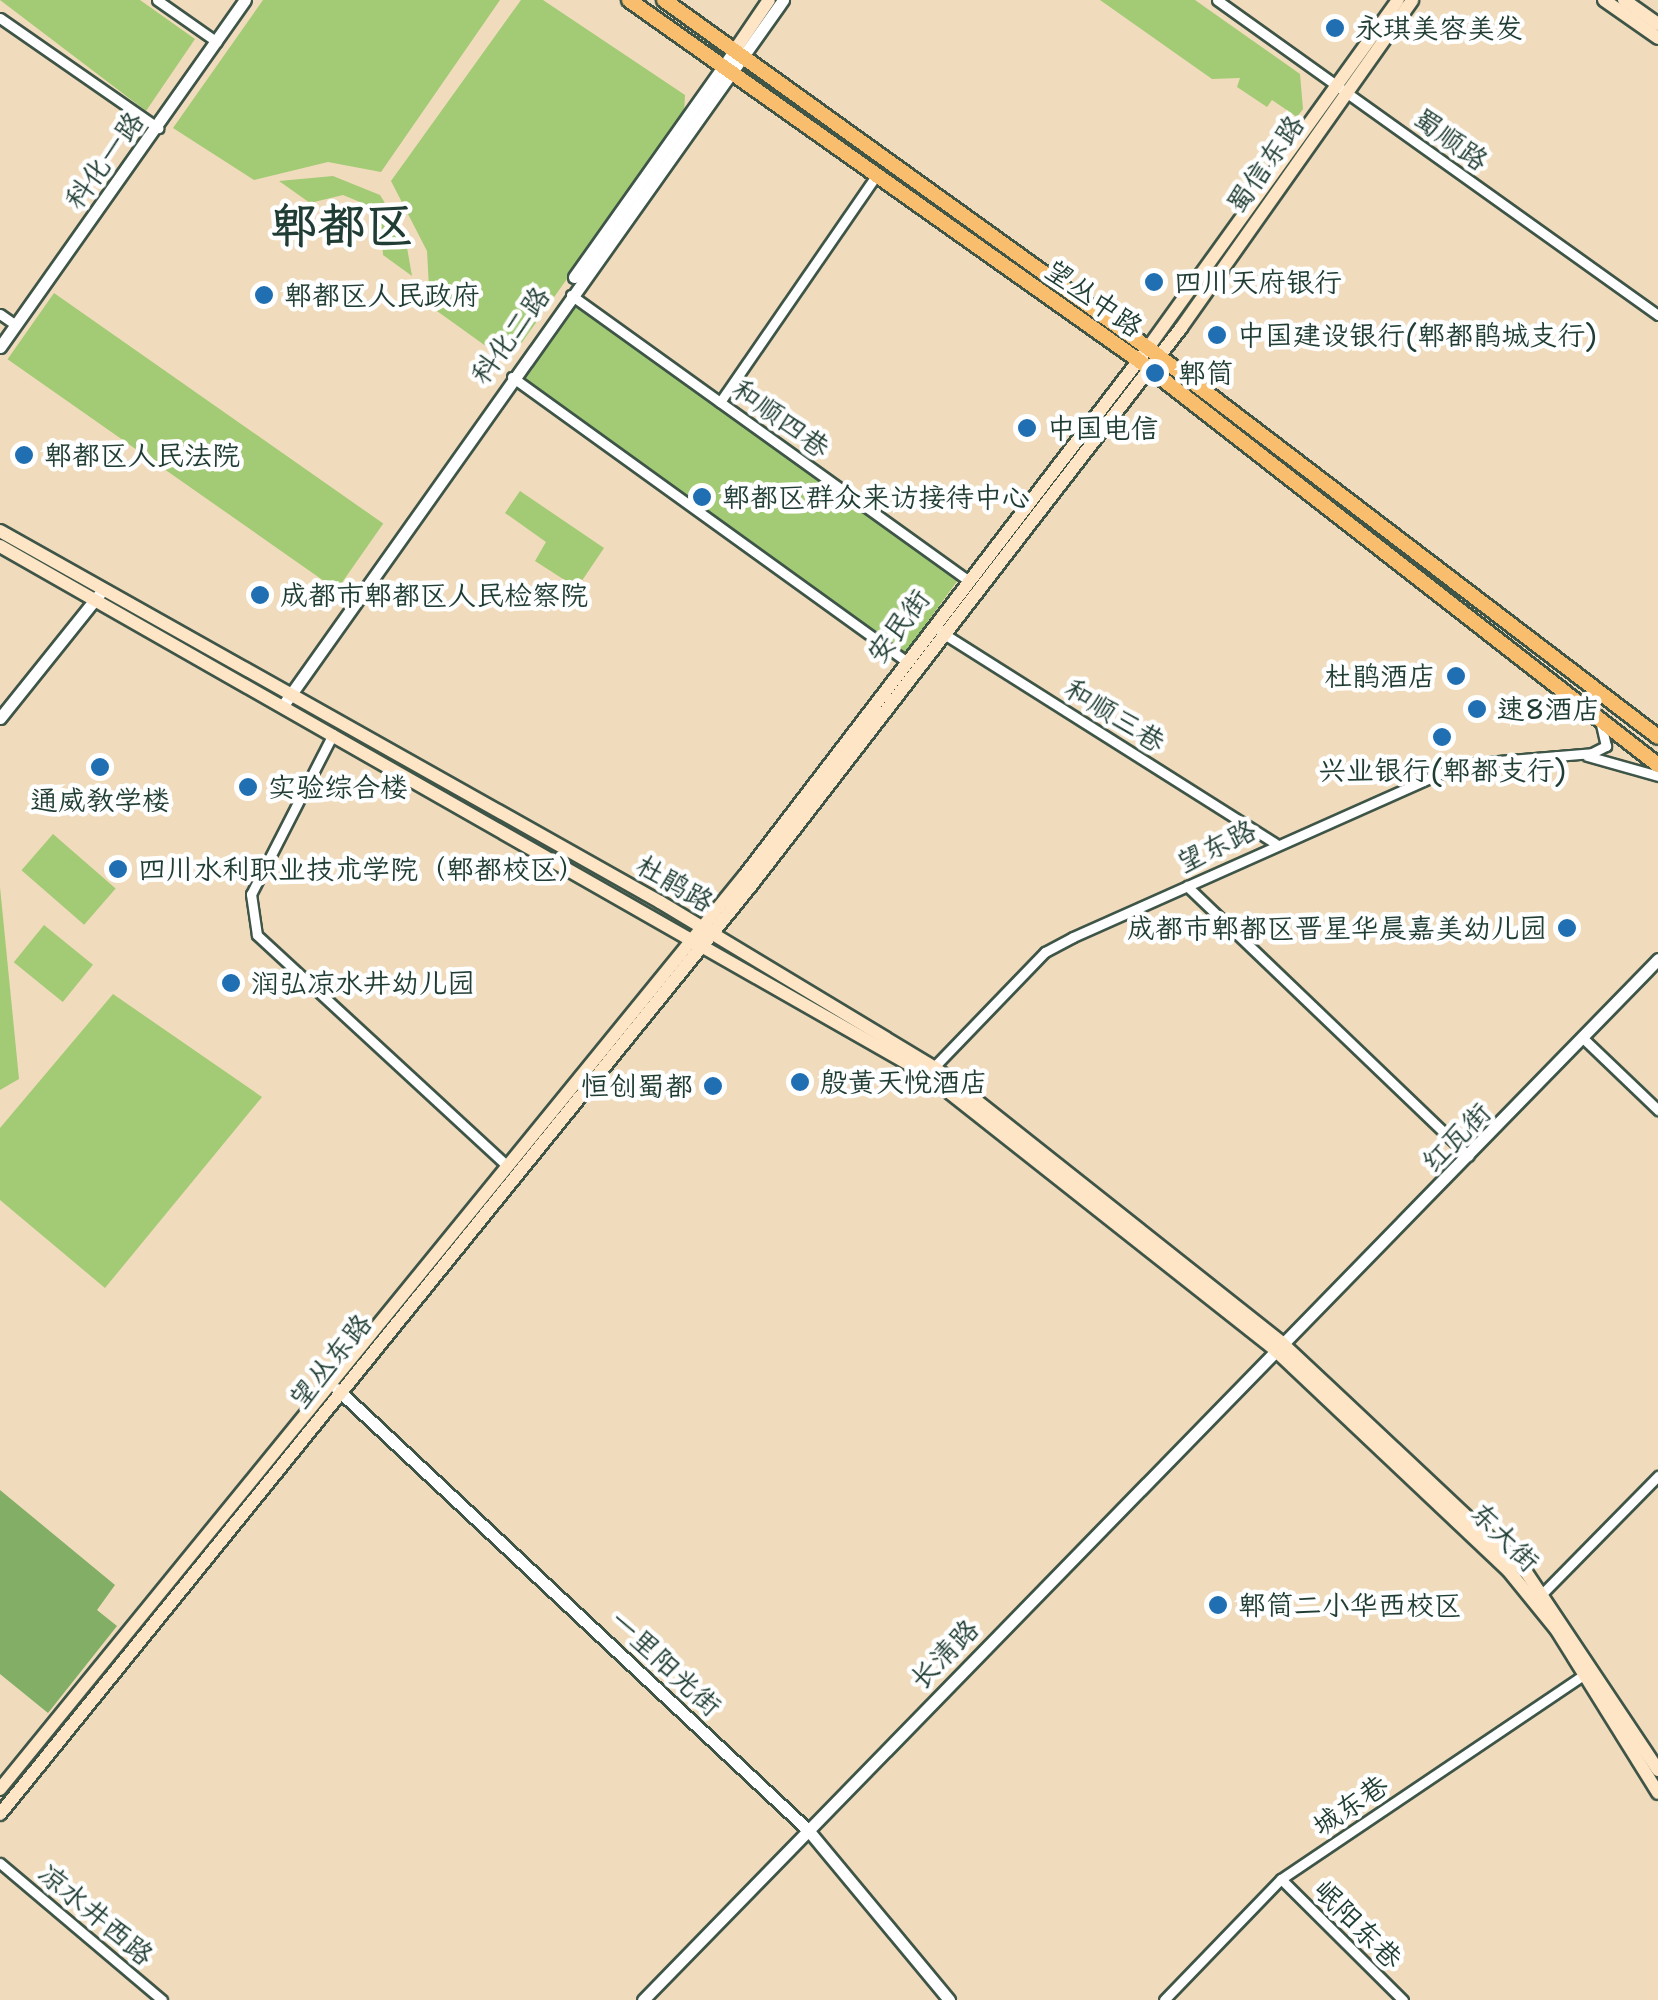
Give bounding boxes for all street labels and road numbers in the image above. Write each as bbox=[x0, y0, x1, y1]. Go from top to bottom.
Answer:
street label: 蜀顺路 bbox=[1407, 101, 1495, 177]
street label: 科化一路 bbox=[57, 105, 151, 215]
street label: 蜀信东路 bbox=[1219, 108, 1311, 220]
street label: 望丛中路 bbox=[1038, 252, 1150, 344]
street label: 科化二路 bbox=[463, 280, 557, 390]
street label: 和顺四巷 bbox=[726, 371, 836, 465]
street label: 安民街 bbox=[859, 582, 937, 670]
street label: 和顺三巷 bbox=[1059, 671, 1171, 759]
street label: 望东路 bbox=[1171, 812, 1261, 880]
street label: 杜鹃路 bbox=[630, 847, 720, 919]
street label: 红瓦街 bbox=[1414, 1095, 1498, 1179]
street label: 望丛东路 bbox=[282, 1307, 378, 1415]
street label: 东大街 bbox=[1463, 1495, 1547, 1579]
street label: 一里阳光街 bbox=[603, 1603, 729, 1723]
street label: 长清路 bbox=[903, 1612, 985, 1696]
street label: 城东巷 bbox=[1306, 1768, 1394, 1842]
street label: 凉水井西路 bbox=[32, 1856, 160, 1972]
street label: 岷阳东巷 bbox=[1307, 1873, 1409, 1975]

